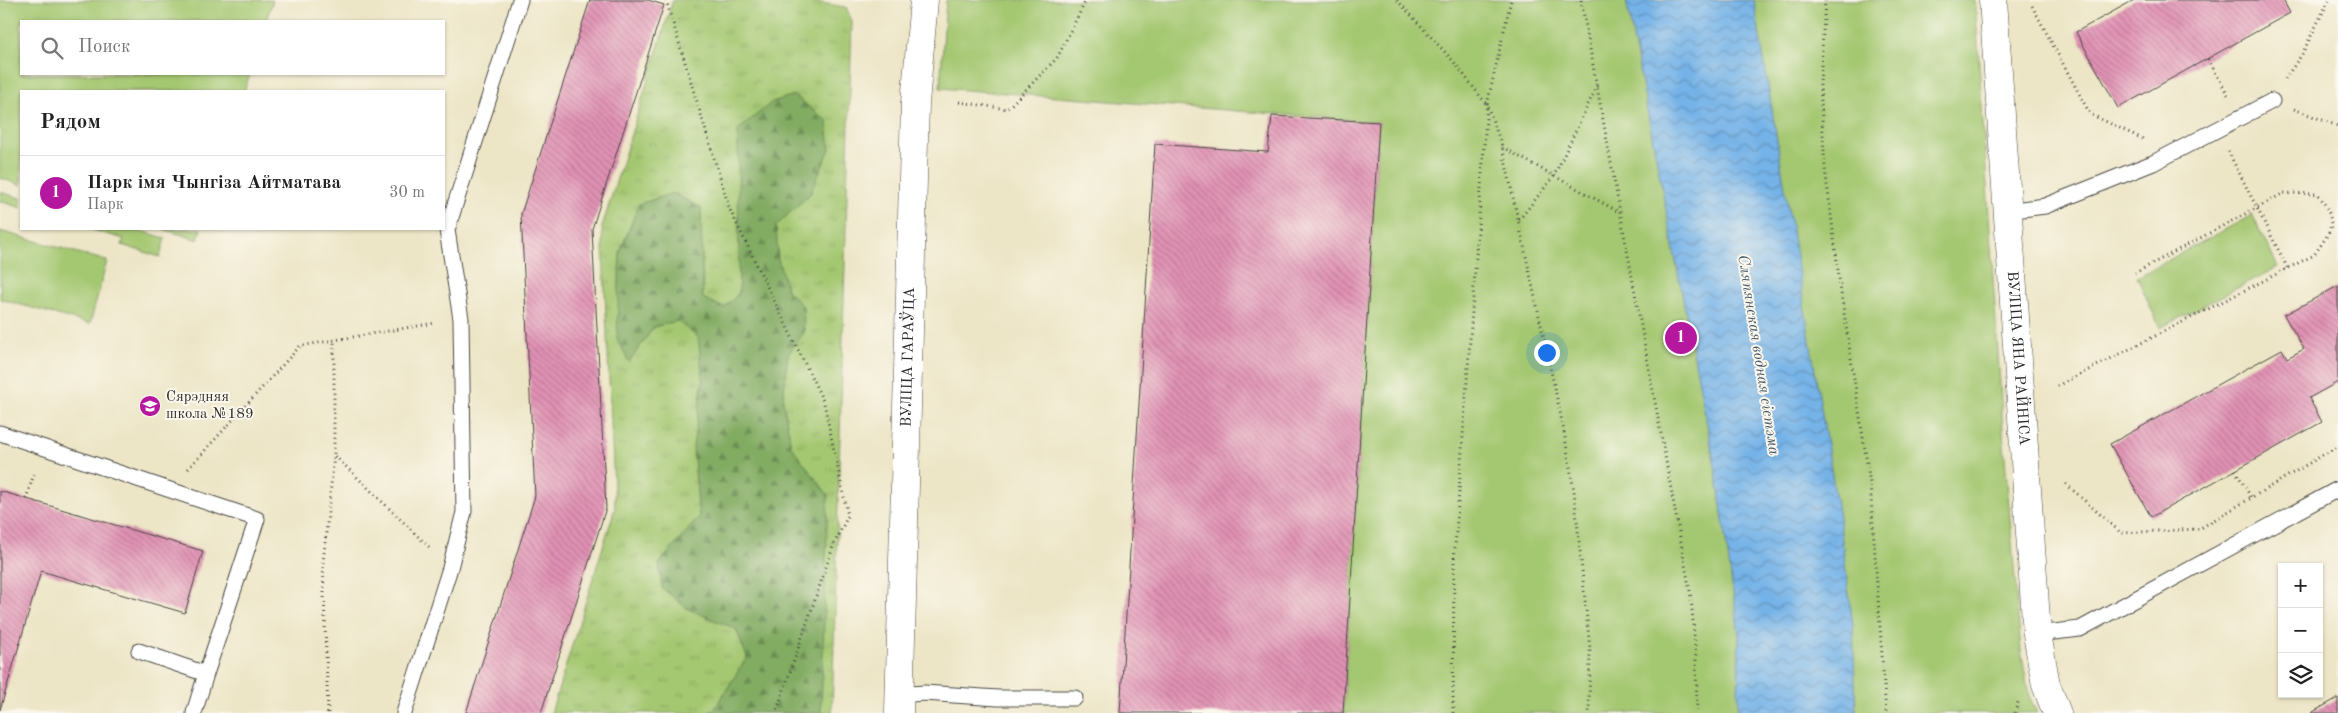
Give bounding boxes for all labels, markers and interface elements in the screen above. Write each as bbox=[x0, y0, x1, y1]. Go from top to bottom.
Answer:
search box bbox=[20, 20, 445, 75]
icon: search bbox=[38, 34, 66, 62]
text: Поиск bbox=[78, 38, 130, 57]
text: Рядом bbox=[40, 112, 101, 133]
text: Парк імя Чынгіза Айтматава bbox=[87, 174, 341, 193]
text: 1 bbox=[51, 185, 61, 201]
text: 30 m bbox=[389, 185, 425, 201]
text: Парк bbox=[87, 197, 124, 213]
water label: Сляпянская водная сістэма bbox=[1734, 254, 1782, 457]
street label: ВУЛІЦА ЯНА РАЙНІСА bbox=[2004, 270, 2033, 446]
street label: ВУЛІЦА ГАРАЎЦА bbox=[898, 286, 918, 427]
pin: 1 bbox=[1665, 319, 1697, 357]
your location bbox=[1534, 340, 1560, 366]
place label: Сярэдняя школа №189 bbox=[166, 390, 254, 422]
school or university icon: Сярэдняя школа №189 bbox=[138, 394, 162, 418]
map controls bbox=[2278, 563, 2323, 698]
button: + bbox=[2278, 563, 2323, 608]
button: − bbox=[2278, 608, 2323, 653]
button: layers bbox=[2278, 653, 2323, 698]

